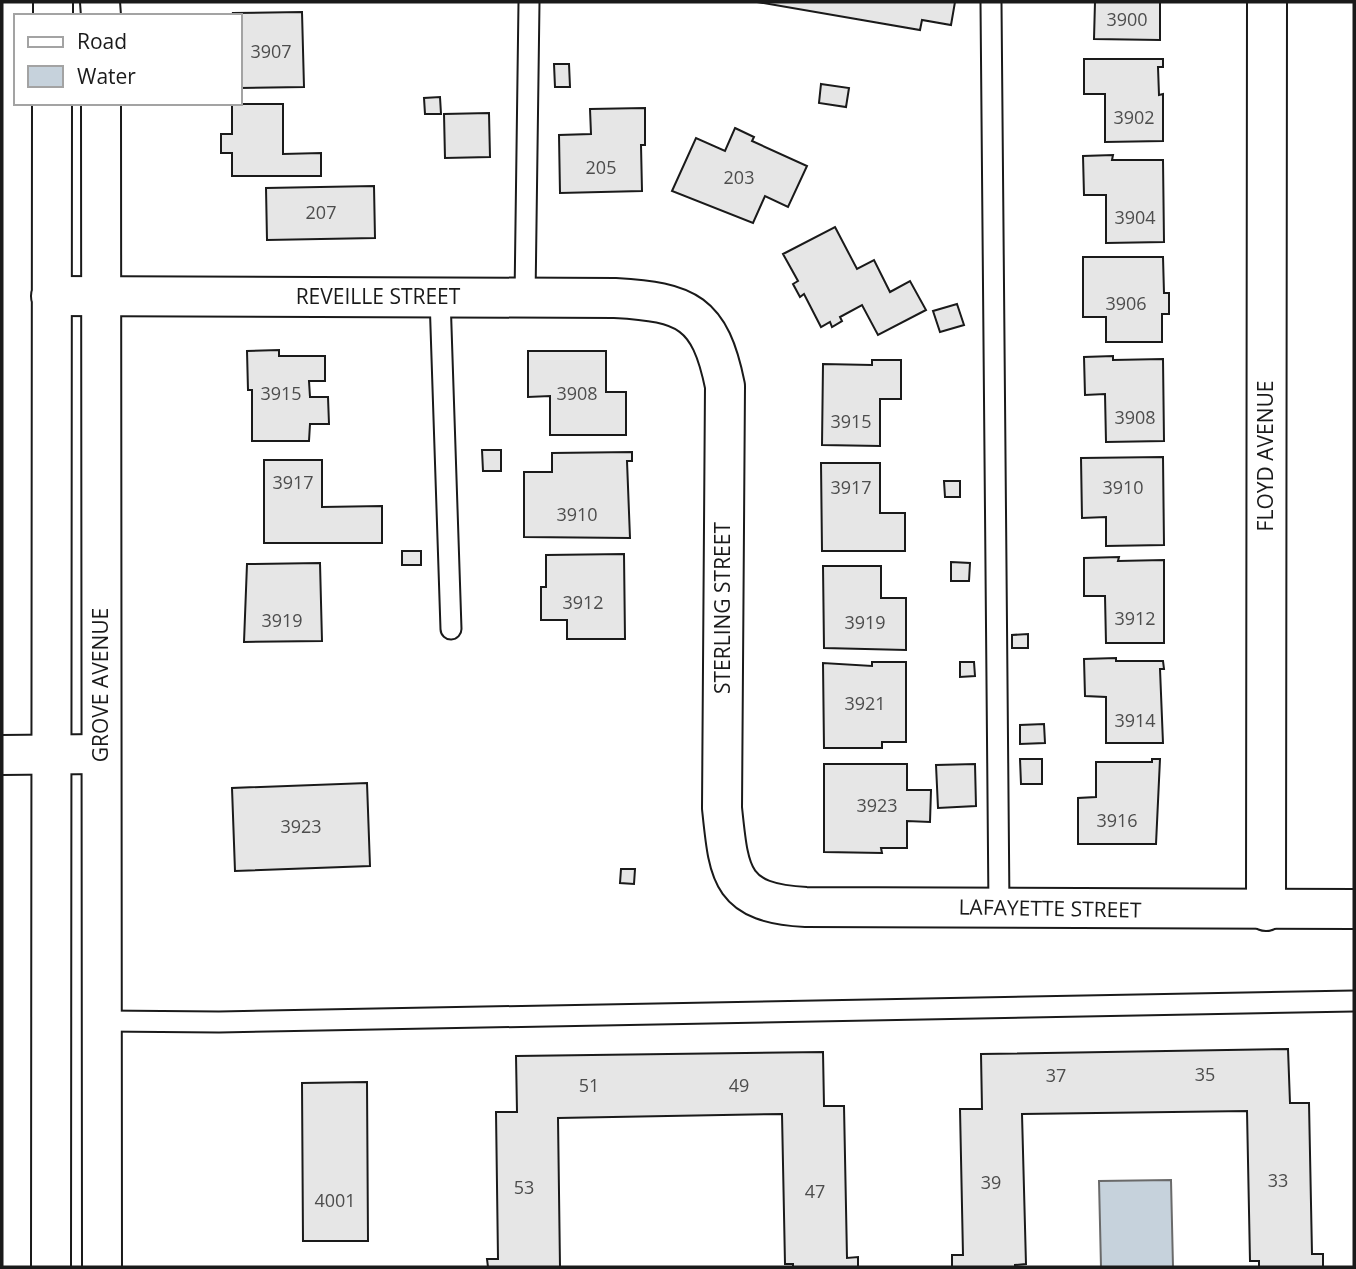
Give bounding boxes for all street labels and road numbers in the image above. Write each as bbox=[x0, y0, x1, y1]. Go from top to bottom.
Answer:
street label: REVEILLE STREET bbox=[296, 282, 461, 310]
street label: FLOYD AVENUE bbox=[1251, 381, 1279, 531]
street label: STERLING STREET bbox=[708, 522, 736, 694]
street label: GROVE AVENUE bbox=[86, 608, 114, 762]
street label: LAFAYETTE STREET bbox=[958, 892, 1142, 924]

